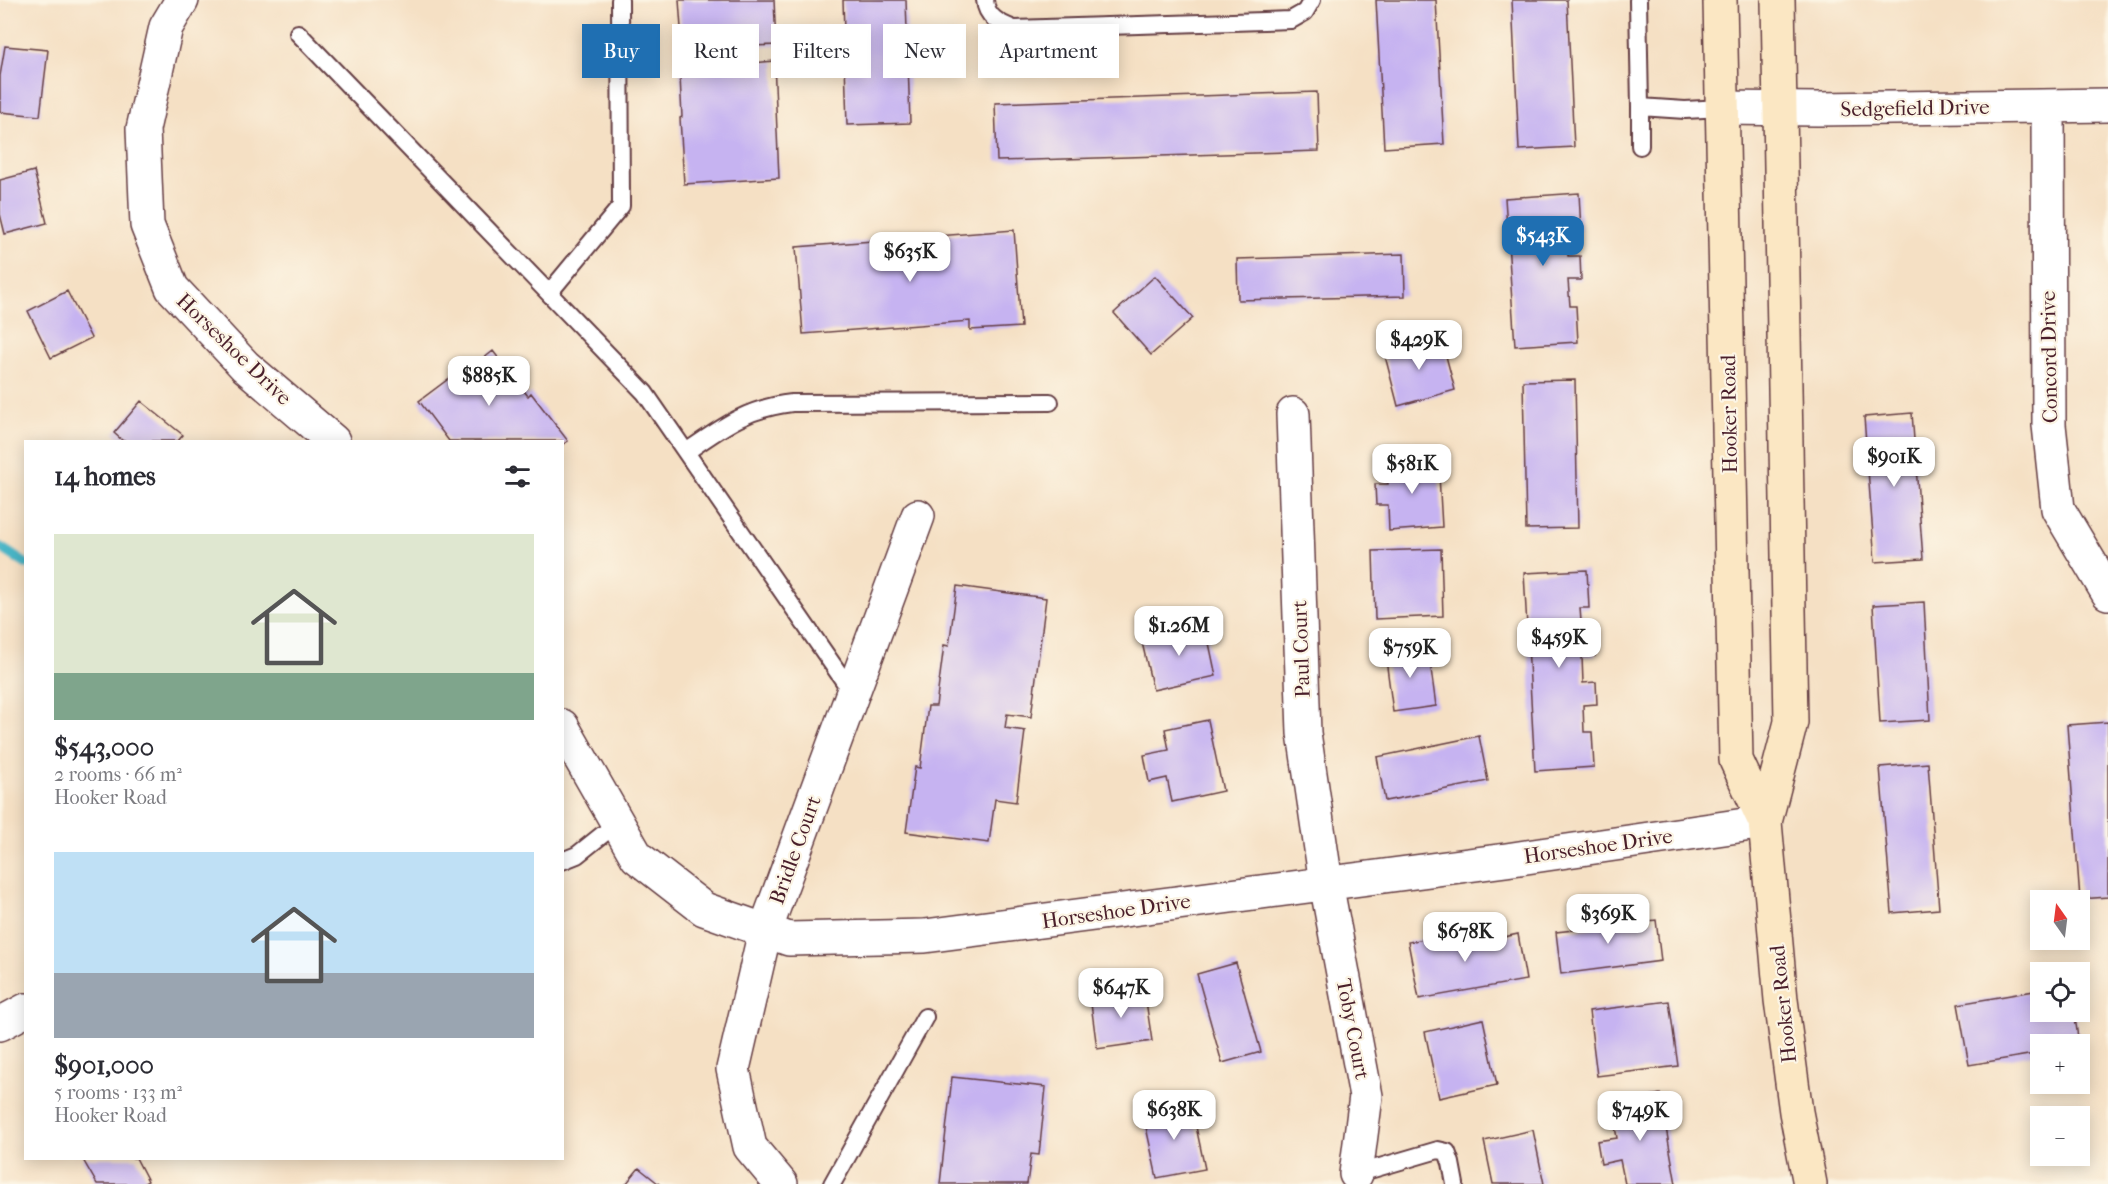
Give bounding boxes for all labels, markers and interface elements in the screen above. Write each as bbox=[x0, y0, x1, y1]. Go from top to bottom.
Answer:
chip: Buy bbox=[582, 24, 660, 78]
chip: Rent bbox=[672, 24, 759, 78]
chip: Filters bbox=[771, 24, 871, 78]
chip: New bbox=[883, 24, 966, 78]
chip: Apartment bbox=[978, 24, 1119, 78]
street label: Sedgefield Drive bbox=[1840, 95, 1990, 121]
pin: $543K bbox=[1501, 216, 1585, 267]
text: $543K bbox=[1516, 224, 1570, 247]
pin: $635K bbox=[868, 232, 952, 283]
text: $635K bbox=[883, 240, 937, 263]
street label: Horseshoe Drive bbox=[172, 288, 296, 410]
street label: Concord Drive bbox=[2036, 291, 2062, 423]
pin: $429K bbox=[1377, 320, 1461, 371]
text: $429K bbox=[1390, 328, 1448, 351]
street label: Hooker Road bbox=[1716, 354, 1742, 473]
pin: $885K bbox=[447, 356, 531, 407]
text: $885K bbox=[462, 364, 516, 387]
pin: $901K bbox=[1852, 437, 1936, 488]
pin: $581K bbox=[1370, 444, 1454, 495]
text: $901K bbox=[1867, 445, 1921, 468]
text: $581K bbox=[1386, 452, 1438, 475]
icon: filters bbox=[501, 460, 534, 493]
text: 14 homes bbox=[54, 461, 156, 492]
icon: home bbox=[240, 573, 348, 681]
street label: Paul Court bbox=[1287, 599, 1315, 698]
pin: $1.26M bbox=[1130, 606, 1228, 657]
text: $1.26M bbox=[1148, 614, 1210, 637]
pin: $459K bbox=[1517, 618, 1601, 669]
text: $459K bbox=[1531, 626, 1587, 649]
pin: $759K bbox=[1368, 628, 1452, 679]
text: $759K bbox=[1383, 636, 1437, 659]
text: $543,000 bbox=[54, 732, 154, 763]
text: 2 rooms · 66 m² bbox=[54, 763, 182, 786]
text: Hooker Road bbox=[54, 786, 167, 809]
street label: Bridle Court bbox=[764, 792, 826, 908]
street label: Horseshoe Drive bbox=[1522, 824, 1674, 868]
street label: Horseshoe Drive bbox=[1040, 889, 1192, 933]
north arrow bbox=[2030, 890, 2090, 950]
map controls bbox=[2030, 890, 2090, 1166]
icon: home bbox=[240, 891, 348, 999]
pin: $369K bbox=[1566, 894, 1650, 945]
text: $369K bbox=[1580, 902, 1636, 925]
pin: $678K bbox=[1423, 912, 1507, 963]
text: $678K bbox=[1437, 920, 1493, 943]
street label: Hooker Road bbox=[1765, 943, 1801, 1064]
button: locate bbox=[2030, 962, 2090, 1022]
pin: $647K bbox=[1079, 968, 1163, 1019]
text: $647K bbox=[1092, 976, 1150, 999]
street label: Toby Court bbox=[1331, 977, 1375, 1082]
button: + bbox=[2030, 1034, 2090, 1094]
text: $901,000 bbox=[54, 1050, 154, 1081]
text: 5 rooms · 133 m² bbox=[54, 1081, 182, 1104]
pin: $638K bbox=[1132, 1090, 1216, 1141]
pin: $749K bbox=[1598, 1091, 1682, 1142]
text: $638K bbox=[1147, 1098, 1201, 1121]
text: $749K bbox=[1612, 1099, 1668, 1122]
text: Hooker Road bbox=[54, 1104, 167, 1127]
button: − bbox=[2030, 1106, 2090, 1166]

